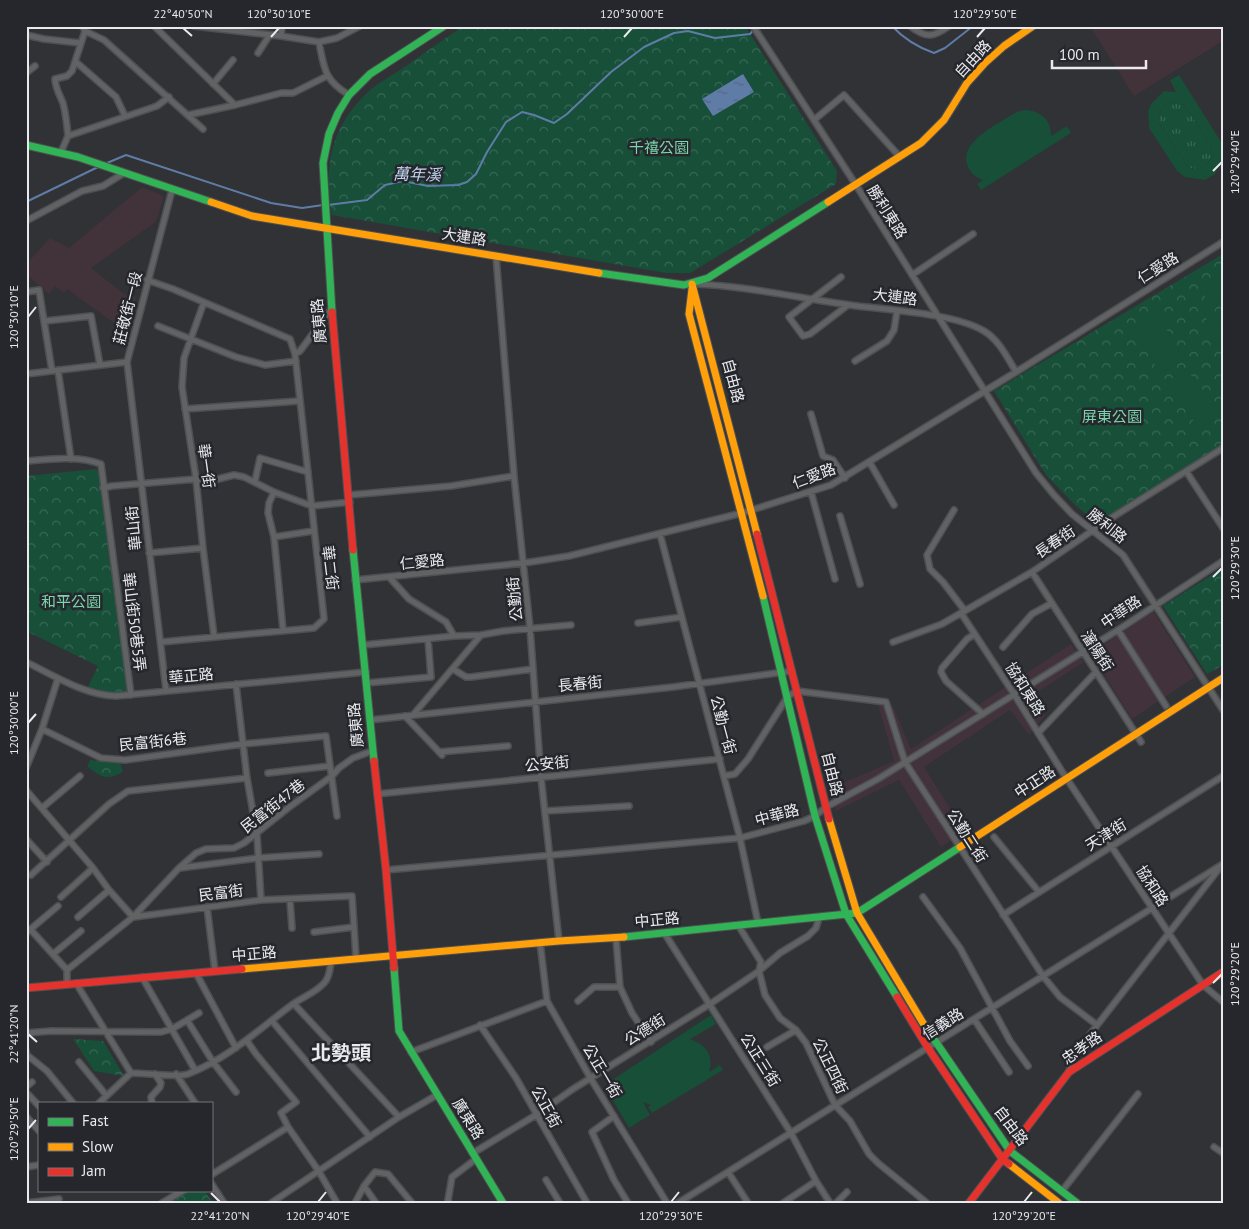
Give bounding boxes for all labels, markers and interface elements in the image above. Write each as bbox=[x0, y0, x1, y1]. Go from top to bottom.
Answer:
text: 22°40'50"N bbox=[153, 6, 213, 21]
text: 120°30'10"E bbox=[247, 6, 311, 21]
text: 120°30'00"E bbox=[600, 6, 664, 21]
text: 120°29'50"E bbox=[953, 6, 1017, 21]
street label: 自由路 bbox=[950, 36, 995, 82]
scale bar bbox=[1052, 38, 1145, 70]
text: 100 m bbox=[1059, 45, 1100, 64]
text: 120°29'40"E bbox=[1227, 130, 1242, 194]
park label: 千禧公園 bbox=[629, 138, 689, 157]
water label: 萬年溪 bbox=[393, 164, 443, 184]
street label: 勝利東路 bbox=[863, 181, 911, 242]
street label: 大連路 bbox=[440, 224, 488, 249]
street label: 仁愛路 bbox=[1134, 248, 1182, 288]
street label: 莊敬街一段 bbox=[109, 269, 146, 347]
street label: 大連路 bbox=[872, 284, 919, 309]
text: 120°30'10"E bbox=[6, 285, 21, 349]
street label: 廣東路 bbox=[307, 298, 330, 344]
street label: 自由路 bbox=[718, 357, 748, 405]
park label: 屏東公園 bbox=[1082, 407, 1142, 426]
street label: 華一街 bbox=[194, 442, 219, 490]
street label: 仁愛路 bbox=[789, 459, 838, 492]
street label: 勝利路 bbox=[1084, 504, 1131, 547]
street label: 華山街 bbox=[122, 505, 145, 551]
street label: 長春街 bbox=[1031, 521, 1079, 562]
text: 120°29'30"E bbox=[1227, 536, 1242, 600]
street label: 華二街 bbox=[318, 544, 343, 591]
street label: 仁愛路 bbox=[399, 550, 445, 573]
street label: 華山街50巷5弄 bbox=[119, 571, 150, 672]
street label: 公勤街 bbox=[503, 576, 526, 622]
street label: 中華路 bbox=[1097, 591, 1145, 632]
park label: 和平公園 bbox=[41, 592, 101, 611]
street label: 瀋陽街 bbox=[1077, 627, 1118, 675]
street label: 協和東路 bbox=[1001, 658, 1049, 719]
street label: 華正路 bbox=[168, 664, 214, 687]
street label: 長春街 bbox=[557, 672, 603, 695]
text: 120°30'00"E bbox=[6, 691, 21, 755]
street label: 公勤一街 bbox=[707, 693, 740, 756]
street label: 廣東路 bbox=[344, 702, 367, 748]
street label: 民富街6巷 bbox=[118, 728, 188, 755]
street label: 自由路 bbox=[818, 750, 847, 798]
street label: 公安街 bbox=[524, 752, 570, 775]
street label: 中正路 bbox=[1011, 761, 1059, 802]
street label: 民富街47巷 bbox=[237, 775, 309, 837]
street label: 中華路 bbox=[753, 800, 801, 830]
street label: 公勤二街 bbox=[943, 805, 992, 866]
street label: 天津街 bbox=[1082, 815, 1130, 855]
street label: 協和路 bbox=[1132, 862, 1173, 910]
street label: 民富街 bbox=[197, 880, 244, 905]
street label: 中正路 bbox=[634, 908, 680, 931]
street label: 中正路 bbox=[231, 942, 277, 965]
text: 120°29'20"E bbox=[1227, 942, 1242, 1006]
text: 22°41'20"N bbox=[6, 1004, 21, 1064]
street label: 信義路 bbox=[919, 1004, 967, 1044]
street label: 公德街 bbox=[621, 1010, 669, 1050]
street label: 忠孝路 bbox=[1058, 1027, 1106, 1068]
street label: 公正三街 bbox=[736, 1029, 784, 1090]
street label: 公正四街 bbox=[809, 1035, 852, 1097]
district label: 北勢頭 bbox=[311, 1040, 371, 1066]
street label: 公正一街 bbox=[579, 1040, 626, 1101]
street label: 公正街 bbox=[527, 1082, 566, 1131]
street label: 廣東路 bbox=[448, 1095, 488, 1143]
text: 120°29'50"E bbox=[6, 1097, 21, 1161]
legend bbox=[38, 1102, 212, 1192]
street label: 自由路 bbox=[990, 1102, 1033, 1149]
text: Fast bbox=[82, 1111, 109, 1130]
text: Slow bbox=[82, 1137, 113, 1156]
text: Jam bbox=[81, 1161, 106, 1180]
text: 22°41'20"N bbox=[190, 1208, 250, 1223]
text: 120°29'40"E bbox=[286, 1208, 350, 1223]
text: 120°29'30"E bbox=[639, 1208, 703, 1223]
text: 120°29'20"E bbox=[992, 1208, 1056, 1223]

